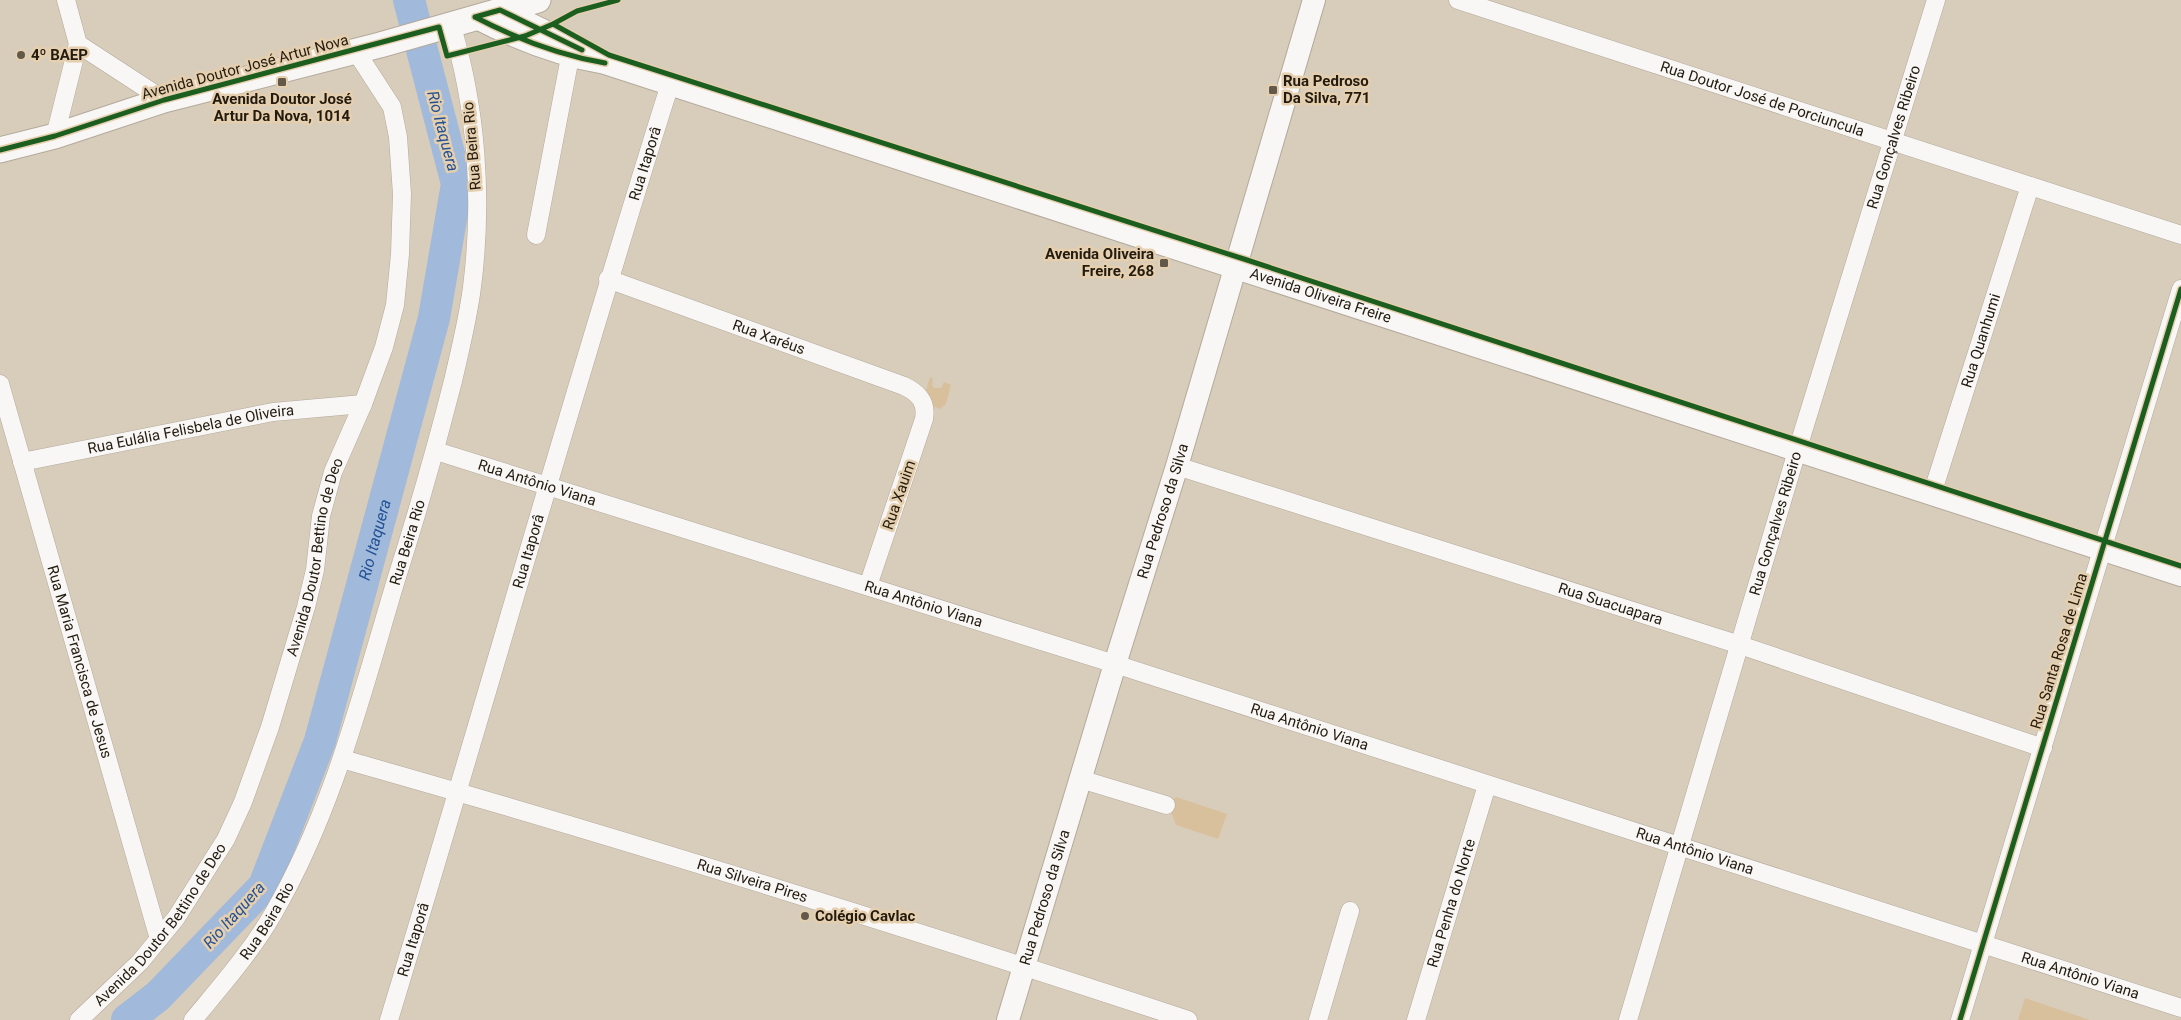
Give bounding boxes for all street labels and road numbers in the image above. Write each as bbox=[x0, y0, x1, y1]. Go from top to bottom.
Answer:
street label: Avenida Doutor José Artur Nova bbox=[140, 31, 350, 103]
street label: Rua Doutor José de Porciuncula bbox=[1658, 57, 1867, 141]
street label: Rua Gonçalves Ribeiro bbox=[1863, 63, 1924, 211]
street label: Rua Beira Rio bbox=[459, 101, 485, 191]
street label: Rua Itaporâ bbox=[625, 124, 665, 203]
street label: Avenida Oliveira Freire bbox=[1248, 264, 1394, 327]
street label: Rua Quanhumi bbox=[1957, 291, 2004, 390]
street label: Rua Xaréus bbox=[730, 316, 808, 359]
street label: Rua Eulália Felisbela de Oliveira bbox=[86, 401, 295, 458]
street label: Rua Pedroso da Silva bbox=[1133, 441, 1192, 581]
street label: Rua Gonçalves Ribeiro bbox=[1746, 449, 1805, 598]
street label: Avenida Doutor Bettino de Deo bbox=[283, 455, 347, 659]
street label: Rua Antônio Viana bbox=[476, 456, 598, 510]
street label: Rua Xauim bbox=[879, 458, 919, 532]
street label: Rua Beira Rio bbox=[386, 498, 429, 587]
street label: Rua Itaporâ bbox=[509, 512, 548, 591]
street label: Rua Maria Francisca de Jesus bbox=[43, 563, 116, 760]
street label: Rua Santa Rosa de Lima bbox=[2027, 571, 2091, 731]
street label: Rua Antônio Viana bbox=[862, 577, 985, 631]
street label: Rua Suacuapara bbox=[1556, 579, 1665, 629]
street label: Rua Antônio Viana bbox=[1248, 699, 1371, 754]
street label: Rua Antônio Viana bbox=[1634, 824, 1756, 879]
street label: Rua Pedroso da Silva bbox=[1016, 827, 1074, 967]
street label: Rua Penha do Norte bbox=[1423, 837, 1479, 970]
street label: Avenida Doutor Bettino de Deo bbox=[90, 840, 230, 1010]
street label: Rua Silveira Pires bbox=[695, 855, 810, 906]
street label: Rua Beira Rio bbox=[236, 879, 298, 964]
street label: Rua Itaporâ bbox=[394, 900, 433, 979]
street label: Rua Antônio Viana bbox=[2019, 948, 2142, 1003]

